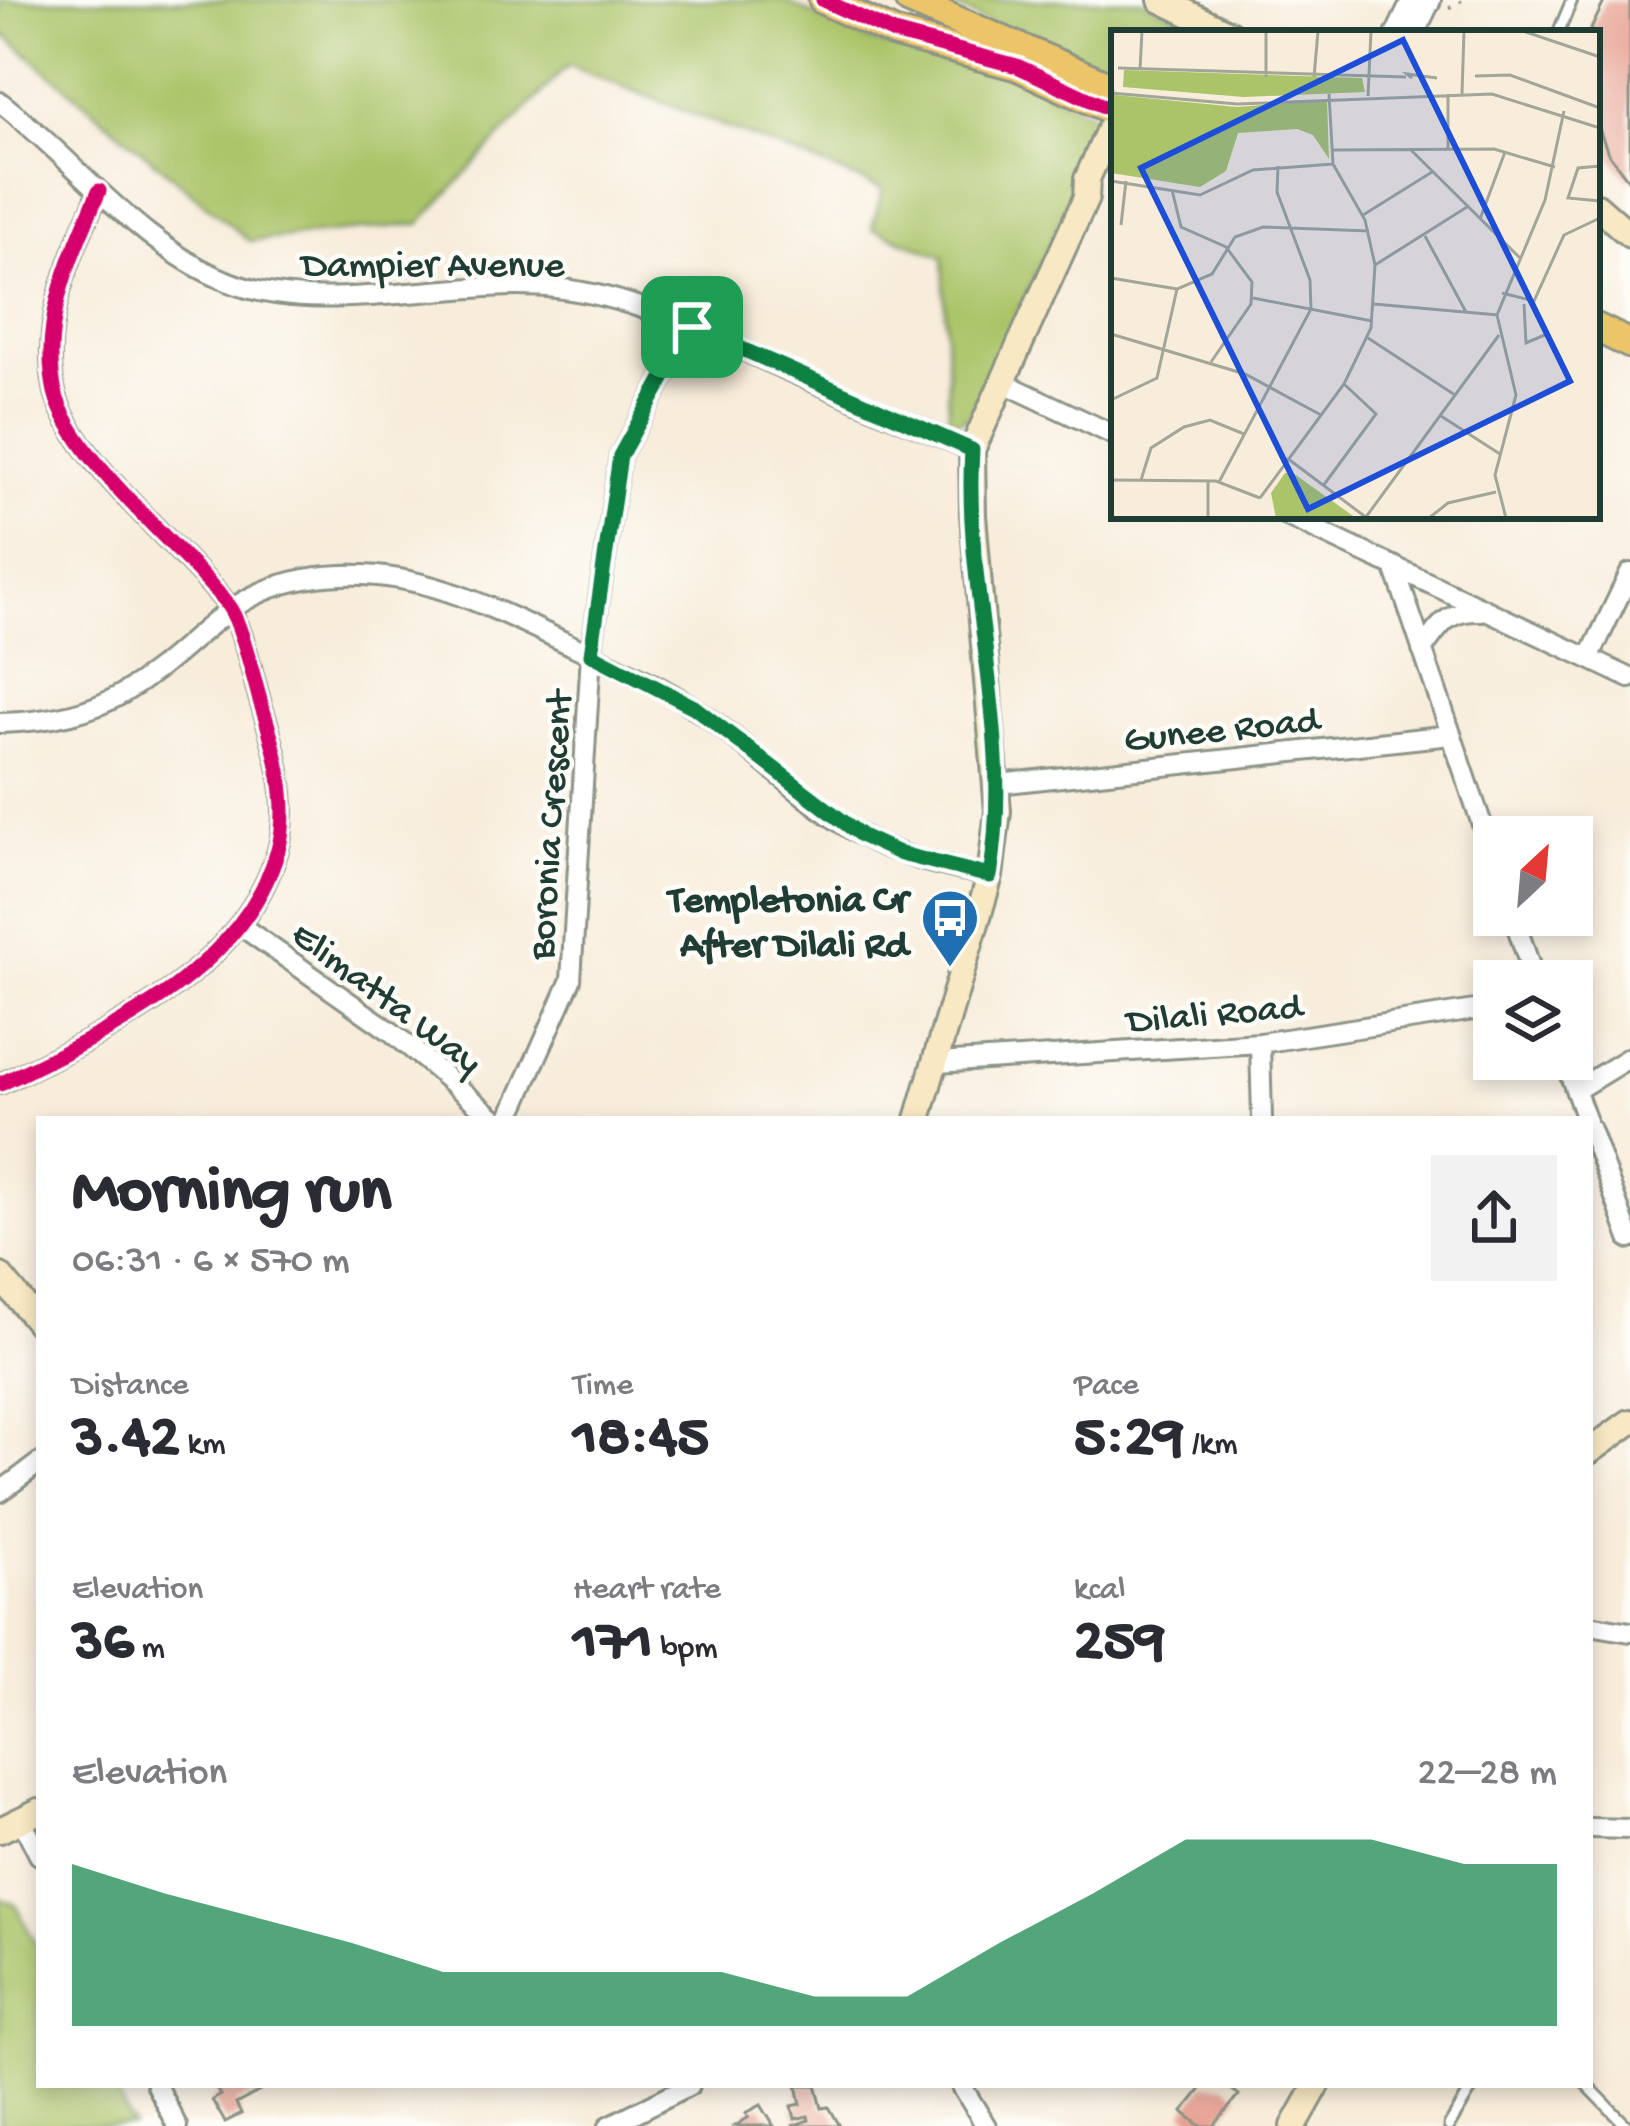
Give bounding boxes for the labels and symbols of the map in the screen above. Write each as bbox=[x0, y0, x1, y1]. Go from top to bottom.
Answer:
inset map bbox=[1111, 30, 1600, 519]
street label: Dampier Avenue bbox=[299, 245, 565, 291]
pin bbox=[641, 276, 743, 378]
street label: Boronia Crescent bbox=[522, 686, 587, 962]
street label: Gunee Road bbox=[1122, 700, 1325, 766]
north arrow bbox=[1473, 816, 1593, 936]
place label: Templetonia Cr After Dilali Rd bbox=[665, 880, 912, 971]
bus stop icon: Templetonia Cr After Dilali Rd bbox=[919, 887, 981, 969]
street label: Elimatta Way bbox=[280, 914, 489, 1087]
street label: Dilali Road bbox=[1122, 986, 1307, 1048]

